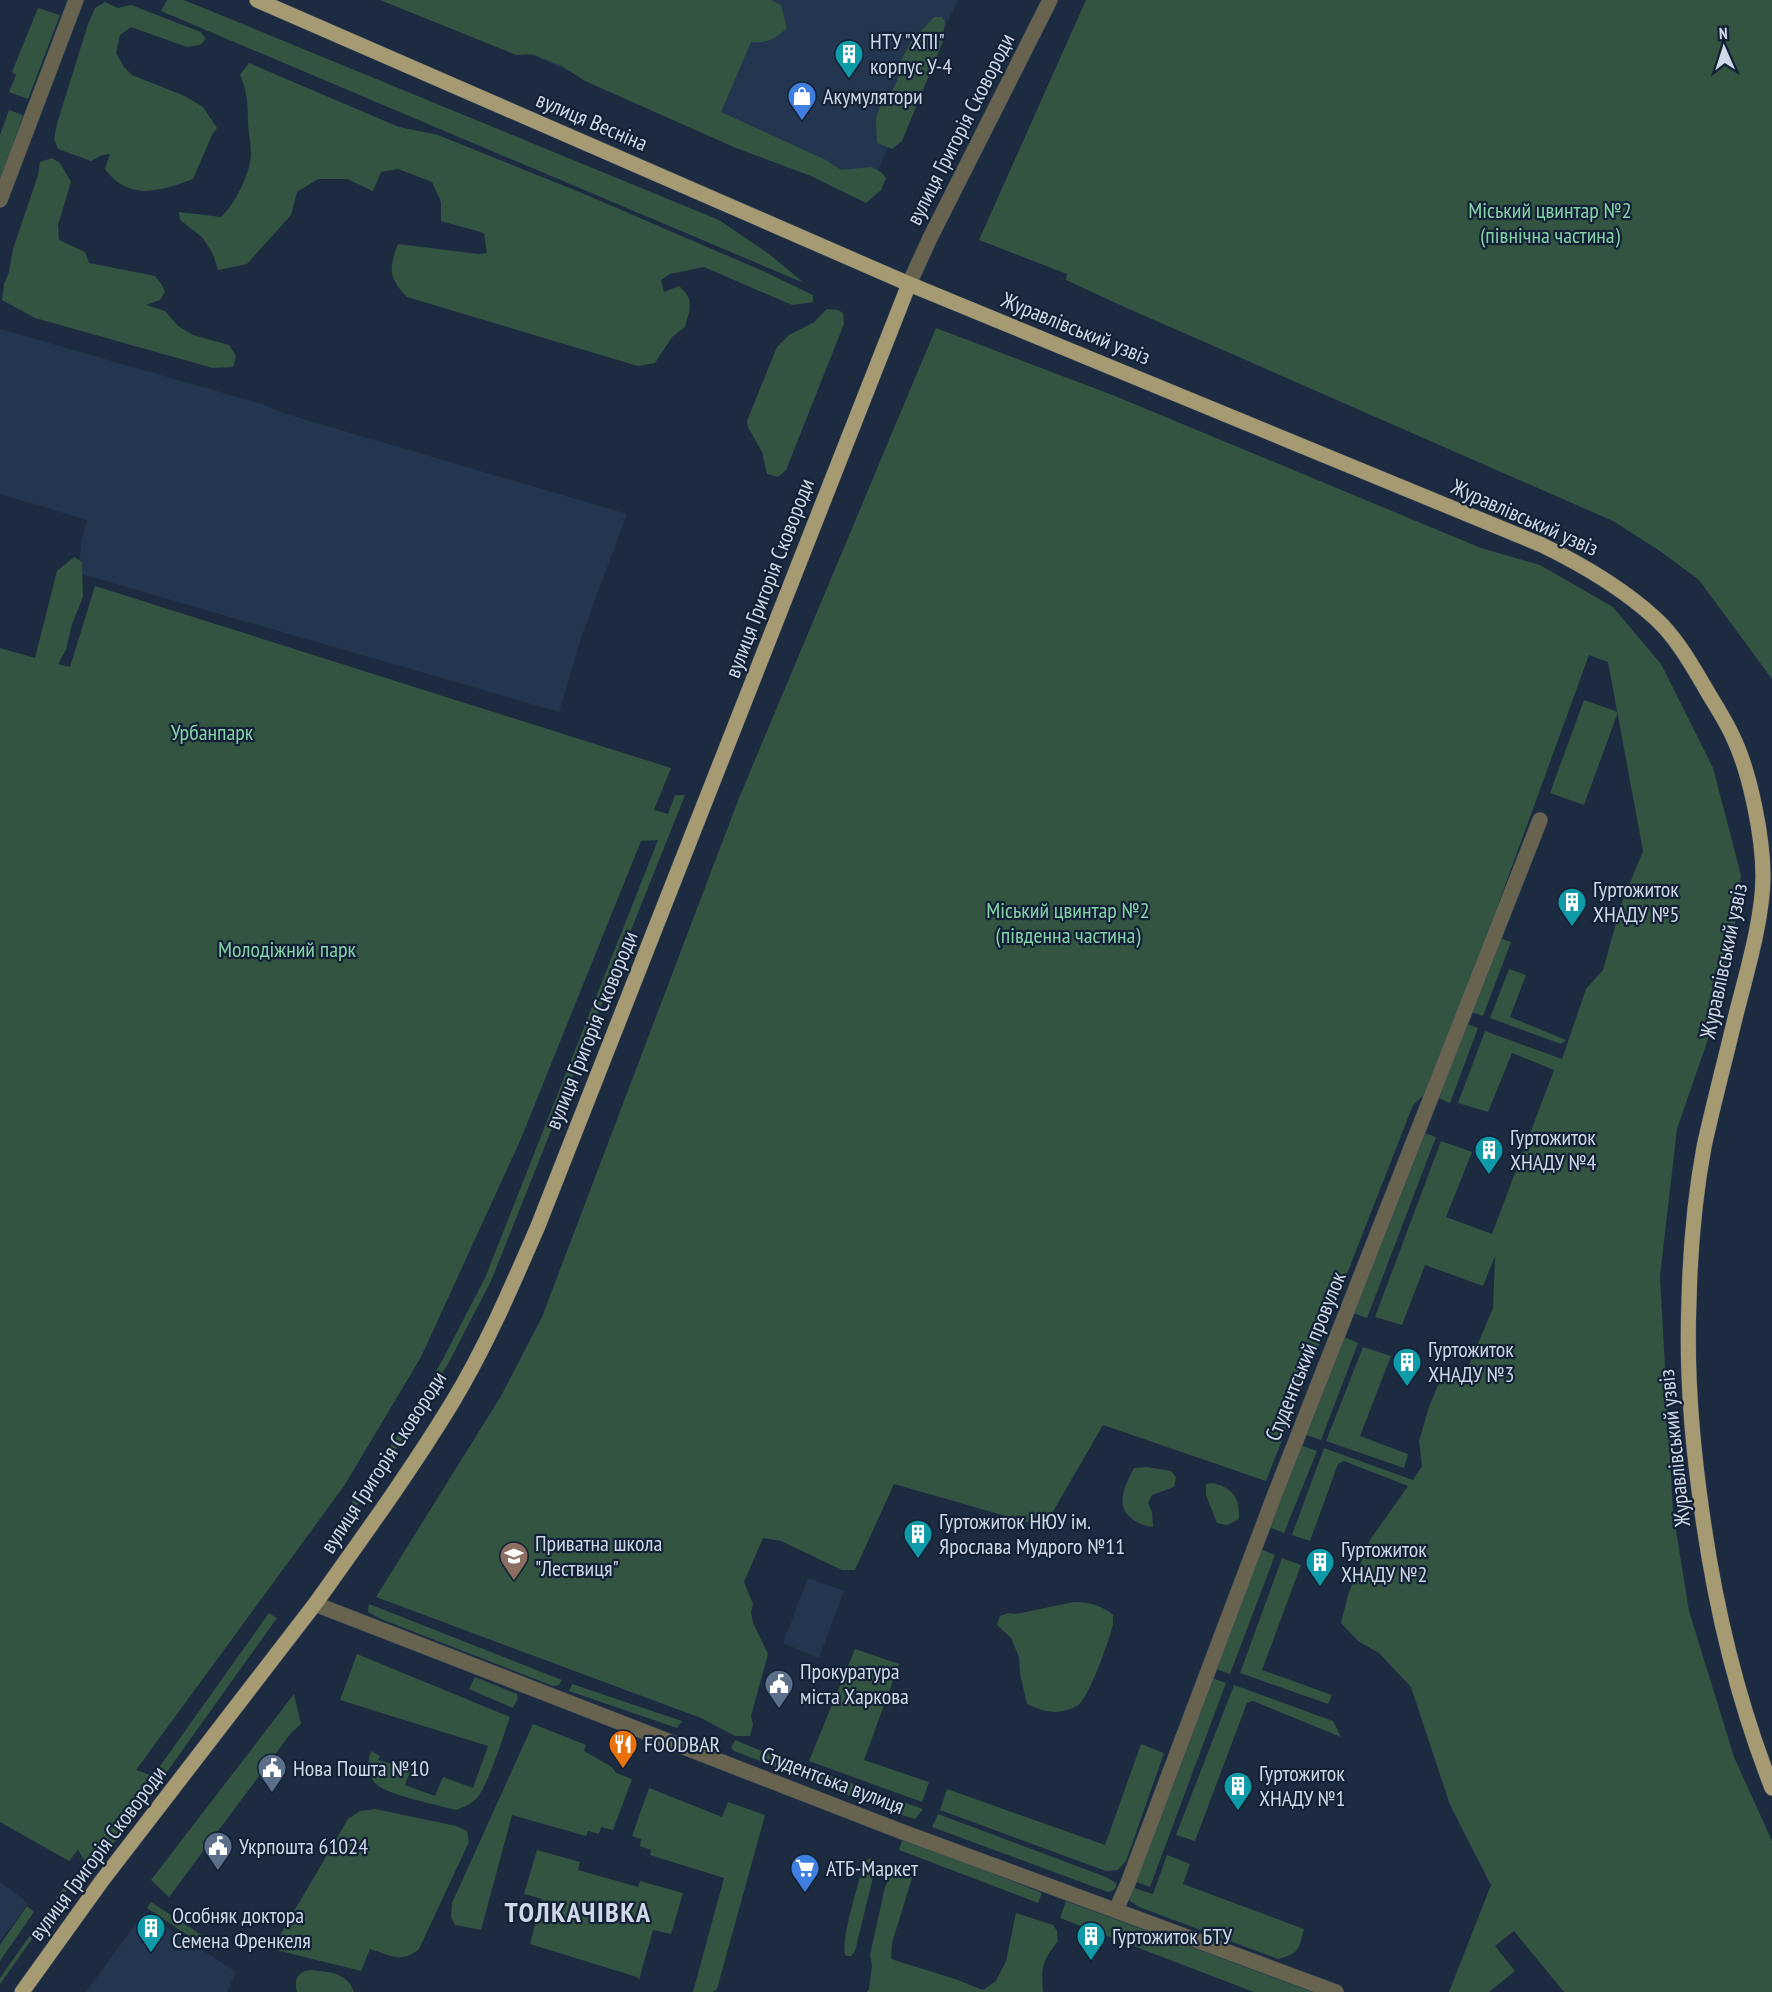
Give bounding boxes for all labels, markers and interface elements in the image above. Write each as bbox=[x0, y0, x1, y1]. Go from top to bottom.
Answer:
north arrow bbox=[1694, 18, 1754, 78]
text: N bbox=[1718, 23, 1728, 43]
place label: НТУ "ХПІ" корпус У-4 bbox=[870, 27, 952, 80]
street label: вулиця Григорія Сковороди bbox=[900, 28, 1020, 230]
building icon: НТУ "ХПІ" корпус У-4 bbox=[833, 38, 865, 80]
shop icon: Акумулятори bbox=[786, 80, 818, 122]
place label: Акумулятори bbox=[823, 82, 923, 110]
street label: вулиця Весніна bbox=[532, 85, 652, 157]
park label: Міський цвинтар №2 (північна частина) bbox=[1468, 196, 1632, 249]
street label: Журавлівський узвіз bbox=[996, 285, 1155, 371]
street label: Журавлівський узвіз bbox=[1446, 472, 1603, 562]
street label: вулиця Григорія Сковороди bbox=[718, 474, 820, 682]
park label: Урбанпарк bbox=[171, 718, 254, 746]
place label: Гуртожиток ХНАДУ №5 bbox=[1593, 875, 1679, 928]
street label: Журавлівський узвіз bbox=[1693, 881, 1753, 1042]
building icon: Гуртожиток ХНАДУ №5 bbox=[1556, 886, 1588, 928]
park label: Міський цвинтар №2 (південна частина) bbox=[986, 896, 1150, 949]
street label: вулиця Григорія Сковороди bbox=[538, 927, 644, 1133]
park label: Молодіжний парк bbox=[218, 935, 357, 963]
place label: Гуртожиток ХНАДУ №4 bbox=[1510, 1123, 1597, 1176]
building icon: Гуртожиток ХНАДУ №4 bbox=[1473, 1134, 1505, 1176]
street label: Студентський провулок bbox=[1258, 1267, 1352, 1445]
place label: Гуртожиток ХНАДУ №3 bbox=[1428, 1335, 1514, 1388]
building icon: Гуртожиток ХНАДУ №3 bbox=[1391, 1346, 1423, 1388]
street label: вулиця Григорія Сковороди bbox=[314, 1366, 452, 1558]
street label: Журавлівський узвіз bbox=[1652, 1368, 1696, 1529]
place label: Гуртожиток НЮУ ім. Ярослава Мудрого №11 bbox=[939, 1507, 1125, 1560]
building icon: Гуртожиток НЮУ ім. Ярослава Мудрого №11 bbox=[902, 1518, 934, 1560]
place label: Приватна школа "Лествиця" bbox=[535, 1529, 662, 1582]
place label: Гуртожиток ХНАДУ №2 bbox=[1341, 1535, 1427, 1588]
school or university icon: Приватна школа "Лествиця" bbox=[498, 1540, 530, 1582]
building icon: Гуртожиток ХНАДУ №2 bbox=[1304, 1546, 1336, 1588]
place label: Прокуратура міста Харкова bbox=[800, 1657, 909, 1710]
public building icon: Прокуратура міста Харкова bbox=[763, 1668, 795, 1710]
restaurant icon: FOODBAR bbox=[607, 1728, 639, 1770]
place label: FOODBAR bbox=[644, 1730, 720, 1758]
street label: Студентська вулиця bbox=[758, 1740, 908, 1820]
public building icon: Нова Пошта №10 bbox=[256, 1752, 288, 1794]
place label: Нова Пошта №10 bbox=[293, 1754, 429, 1782]
place label: Гуртожиток ХНАДУ №1 bbox=[1259, 1759, 1345, 1812]
street label: вулиця Григорія Сковороди bbox=[22, 1760, 172, 1946]
building icon: Гуртожиток ХНАДУ №1 bbox=[1222, 1770, 1254, 1812]
public building icon: Укрпошта 61024 bbox=[202, 1830, 234, 1872]
place label: Укрпошта 61024 bbox=[239, 1832, 368, 1860]
supermarket icon: АТБ-Маркет bbox=[789, 1852, 821, 1894]
place label: АТБ-Маркет bbox=[826, 1854, 919, 1882]
district label: ТОЛКАЧІВКА bbox=[505, 1893, 651, 1930]
place label: Особняк доктора Семена Френкеля bbox=[172, 1901, 311, 1954]
building icon: Особняк доктора Семена Френкеля bbox=[135, 1912, 167, 1954]
building icon: Гуртожиток БТУ bbox=[1075, 1920, 1107, 1962]
place label: Гуртожиток БТУ bbox=[1112, 1922, 1232, 1950]

